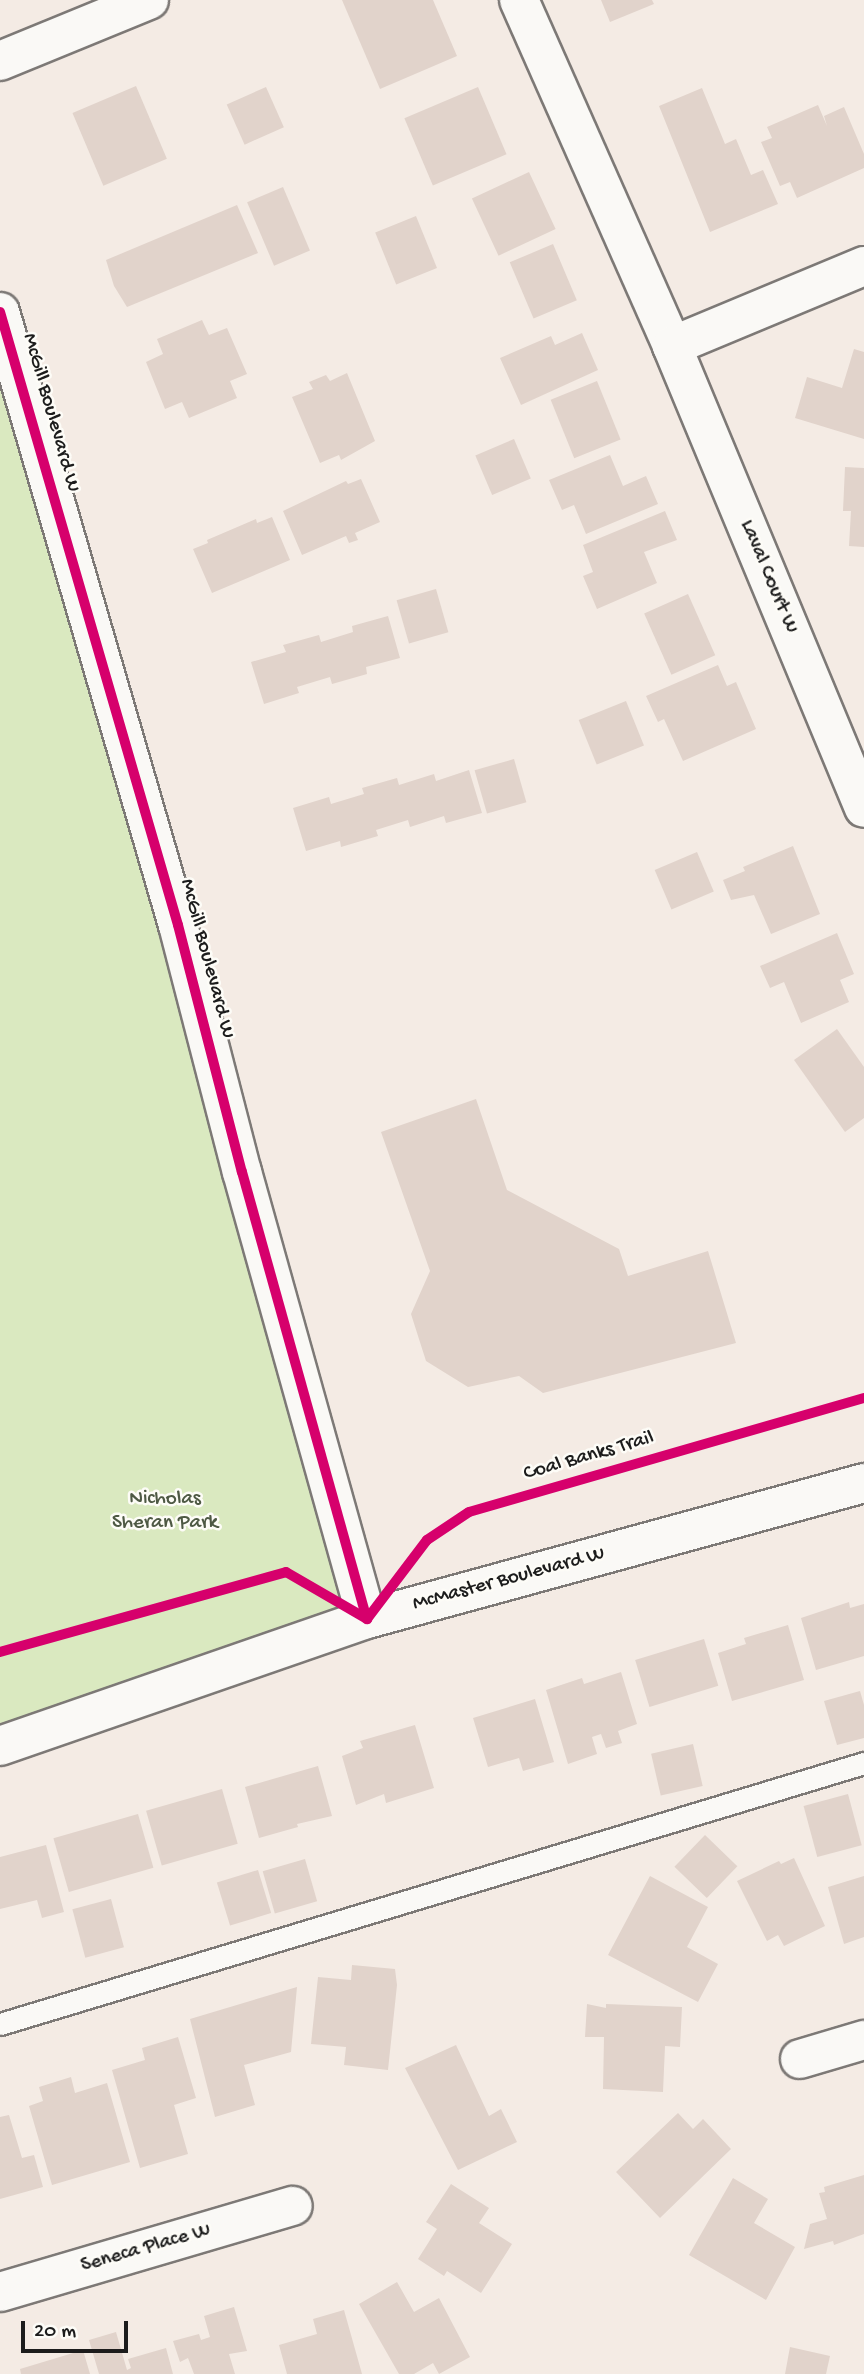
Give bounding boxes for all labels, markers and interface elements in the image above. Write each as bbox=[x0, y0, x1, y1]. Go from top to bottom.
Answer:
street label: McGill Boulevard W bbox=[15, 331, 85, 495]
street label: Laval Court W bbox=[733, 516, 803, 638]
street label: McGill Boulevard W bbox=[173, 876, 239, 1042]
street label: Coal Banks Trail bbox=[521, 1426, 657, 1488]
park label: Nicholas Sheran Park bbox=[112, 1487, 218, 1537]
street label: McMaster Boulevard W bbox=[410, 1542, 608, 1618]
street label: Seneca Place W bbox=[78, 2218, 214, 2280]
scale bar bbox=[24, 2308, 131, 2352]
text: 20 m bbox=[34, 2320, 76, 2345]

